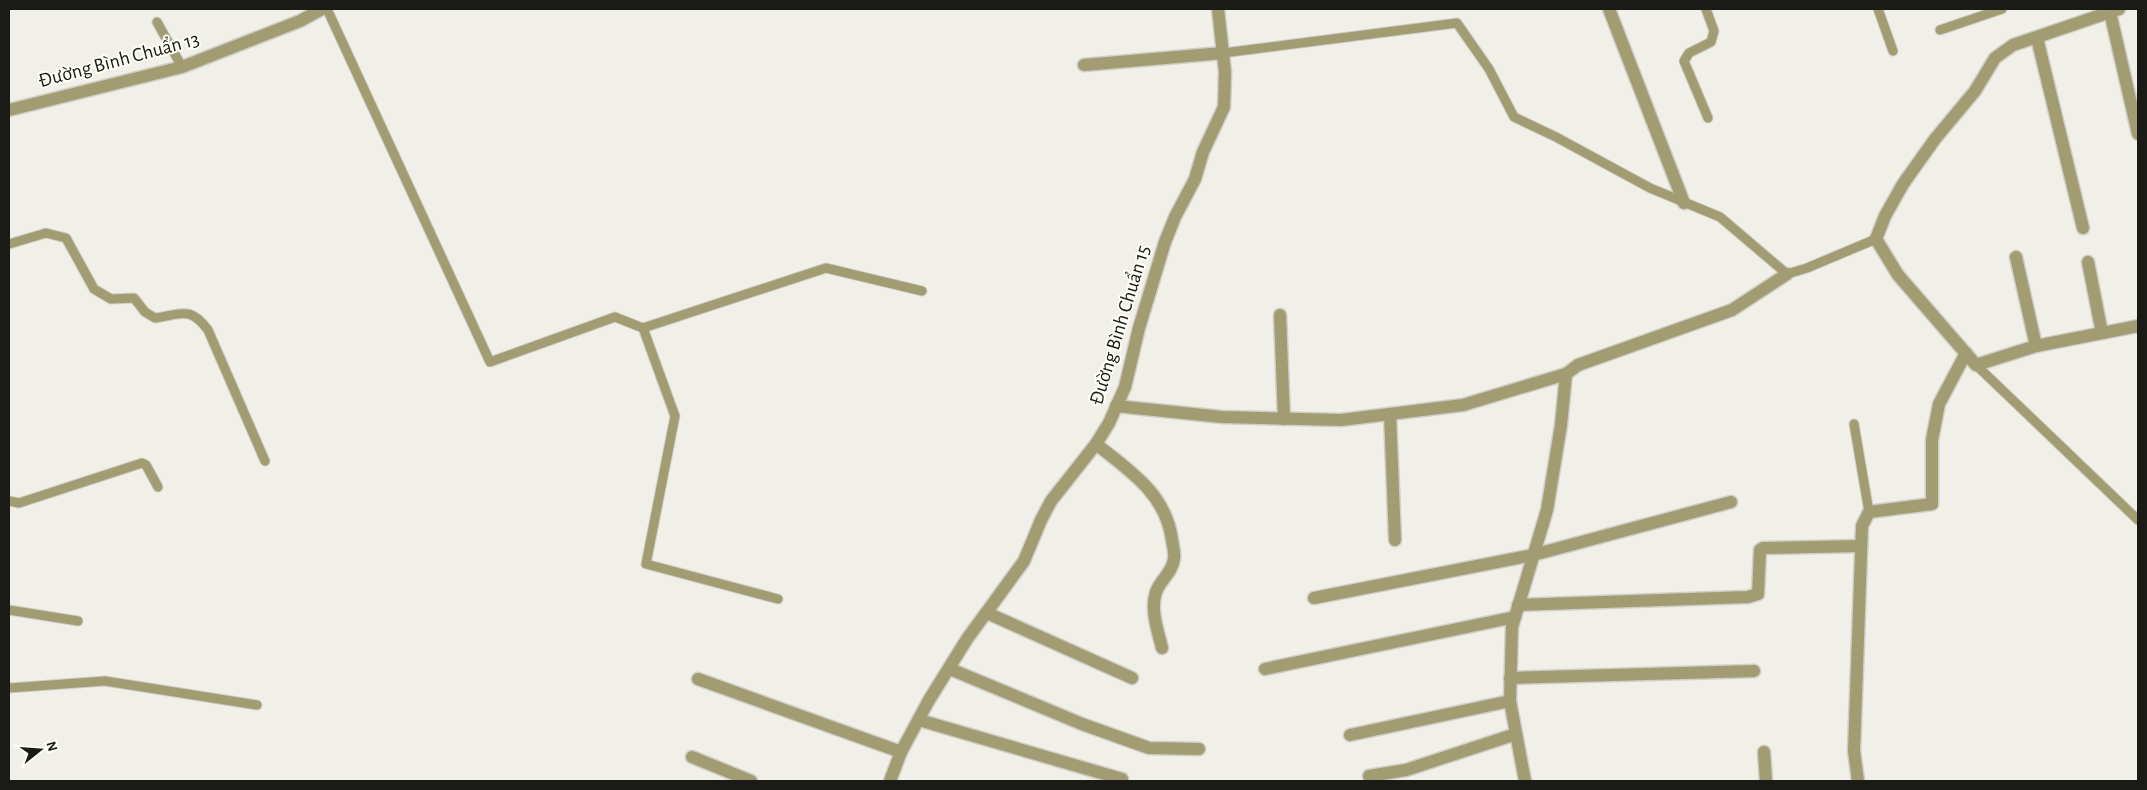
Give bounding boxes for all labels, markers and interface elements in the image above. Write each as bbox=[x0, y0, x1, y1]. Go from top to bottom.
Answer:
street label: Đường Bình Chuẩn 13 bbox=[36, 29, 202, 91]
street label: Đường Bình Chuẩn 15 bbox=[1086, 243, 1154, 407]
north arrow bbox=[15, 725, 65, 775]
text: N bbox=[43, 740, 60, 753]

